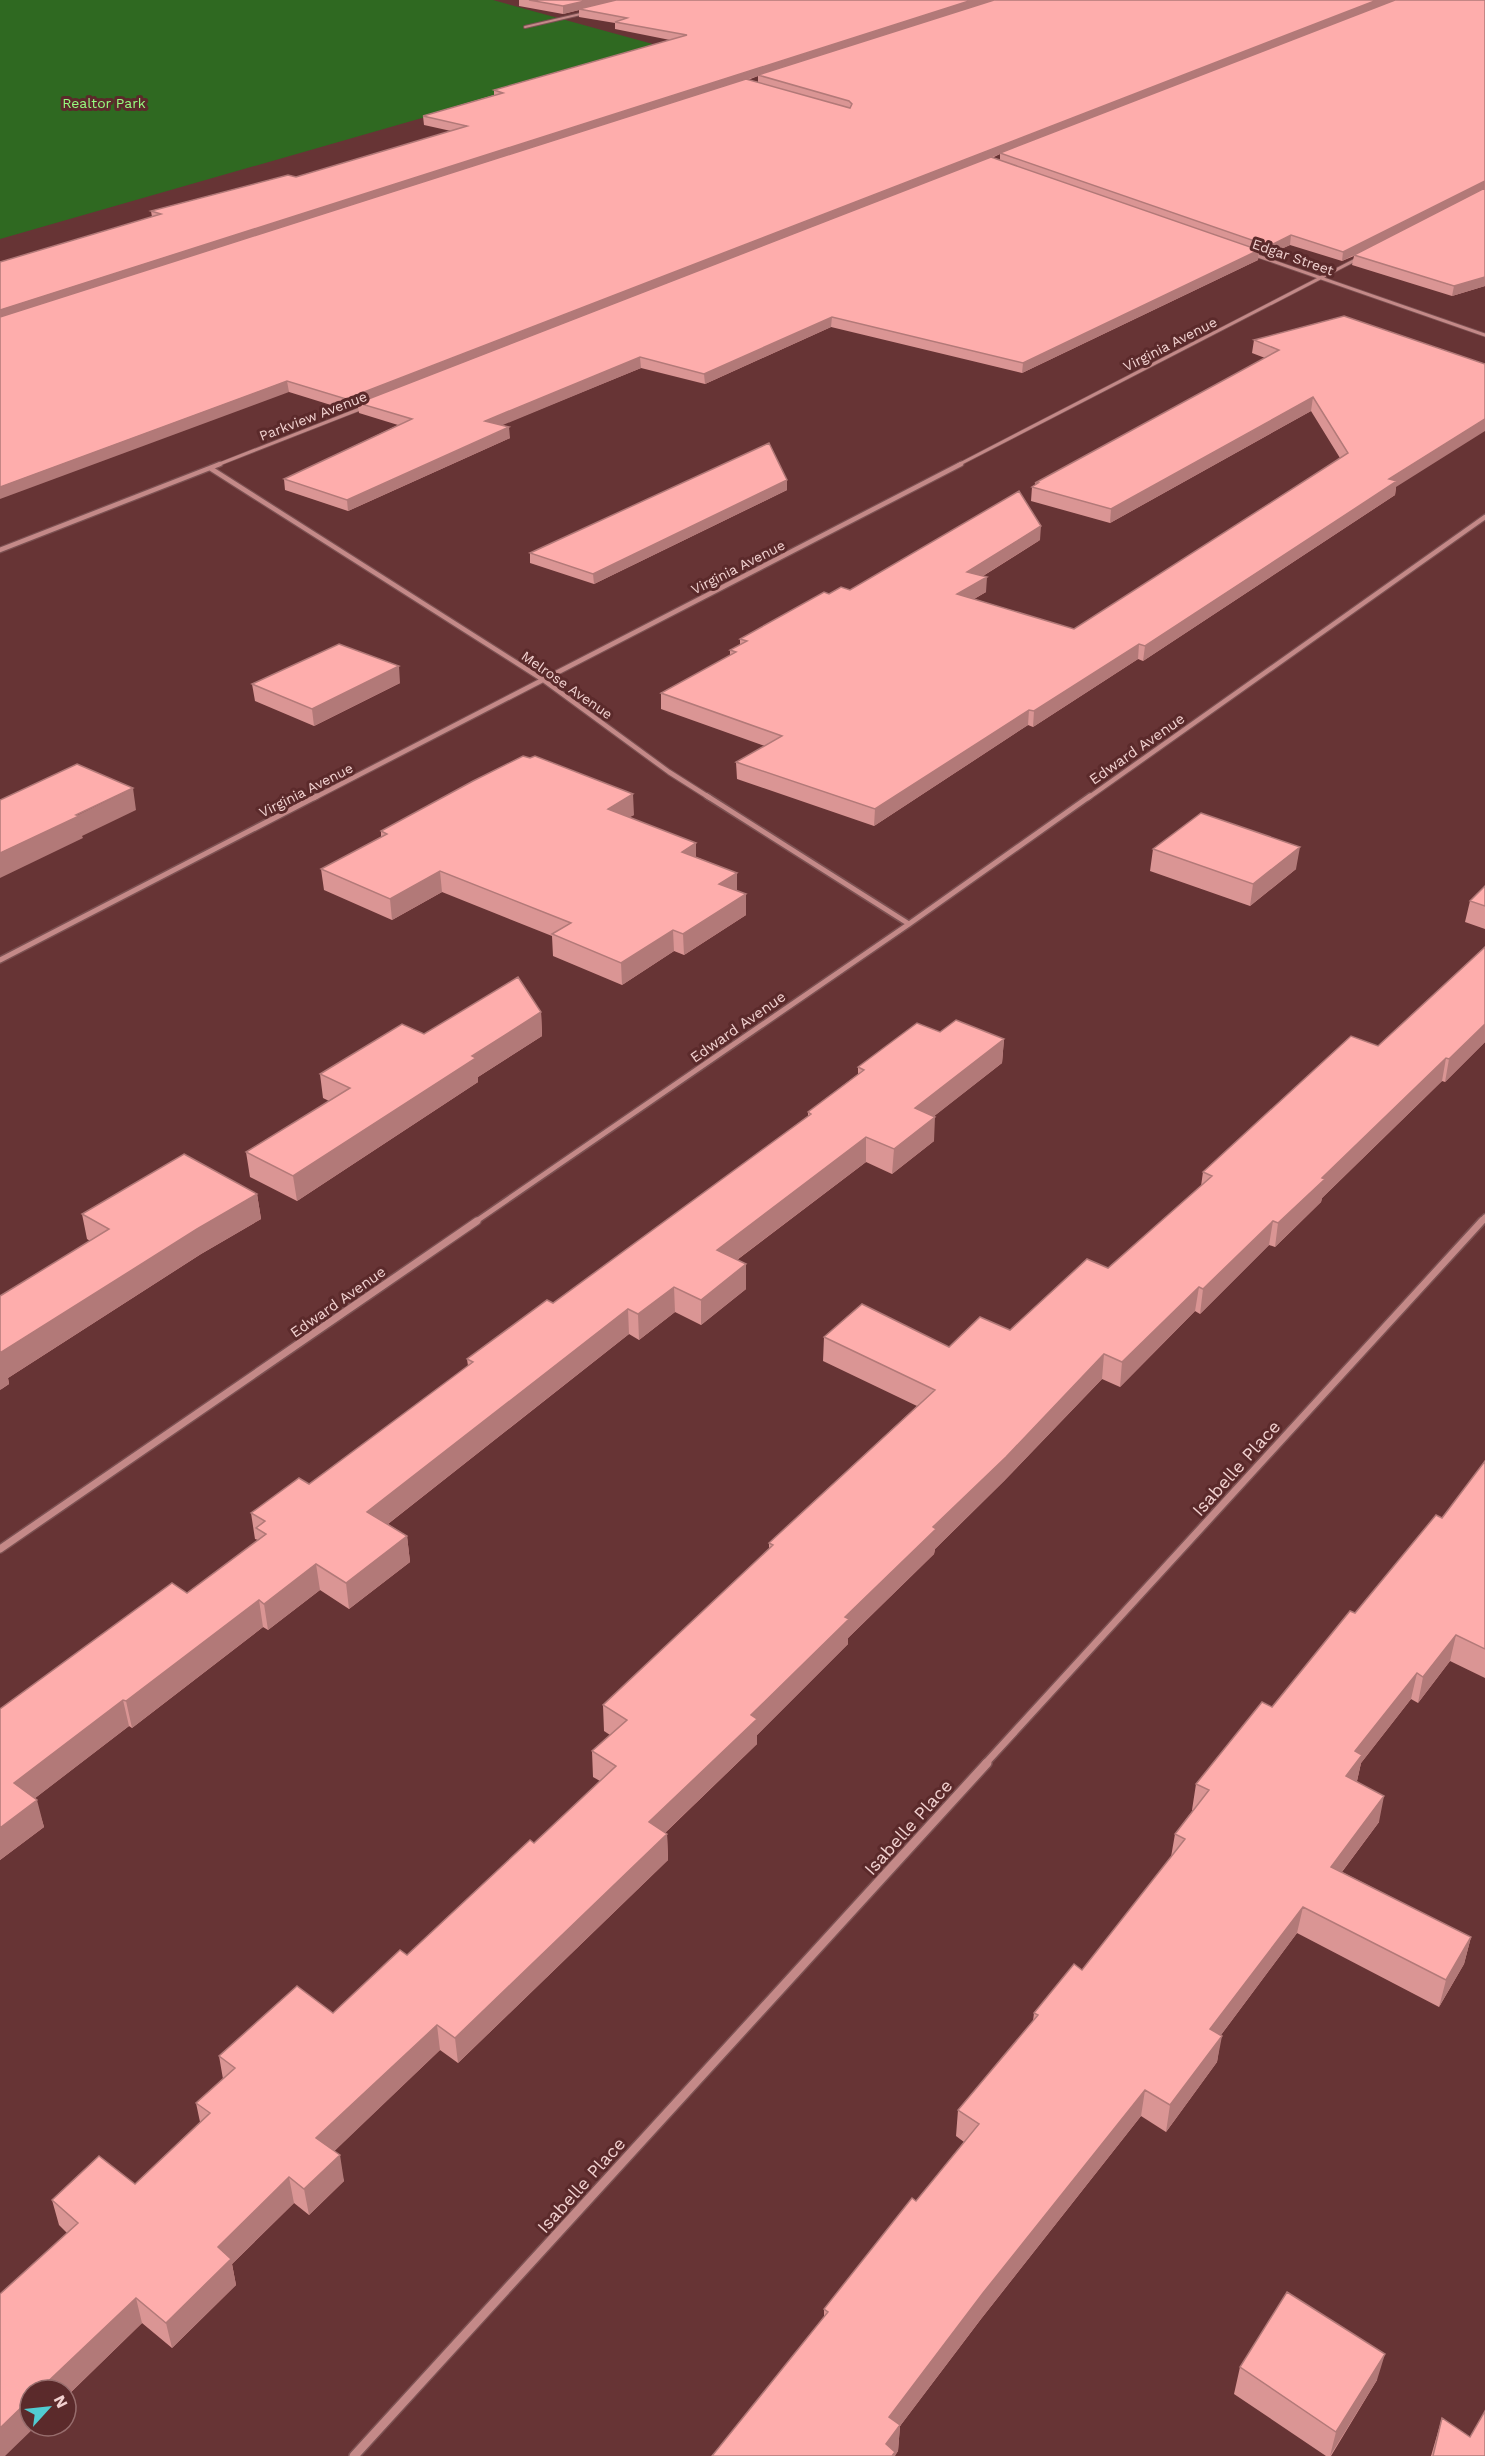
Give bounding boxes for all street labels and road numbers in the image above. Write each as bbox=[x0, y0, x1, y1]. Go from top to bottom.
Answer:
street label: Edgar Street bbox=[1250, 236, 1336, 278]
street label: Virginia Avenue bbox=[1120, 313, 1220, 375]
street label: Parkview Avenue bbox=[257, 388, 369, 444]
street label: Virginia Avenue bbox=[688, 536, 788, 598]
street label: Melrose Avenue bbox=[518, 648, 616, 722]
street label: Edward Avenue bbox=[1086, 709, 1188, 789]
street label: Virginia Avenue bbox=[256, 759, 356, 821]
street label: Edward Avenue bbox=[687, 987, 789, 1067]
street label: Edward Avenue bbox=[287, 1262, 389, 1342]
street label: Isabelle Place bbox=[1188, 1416, 1284, 1520]
street label: Isabelle Place bbox=[860, 1775, 956, 1879]
street label: Isabelle Place bbox=[533, 2133, 629, 2237]

